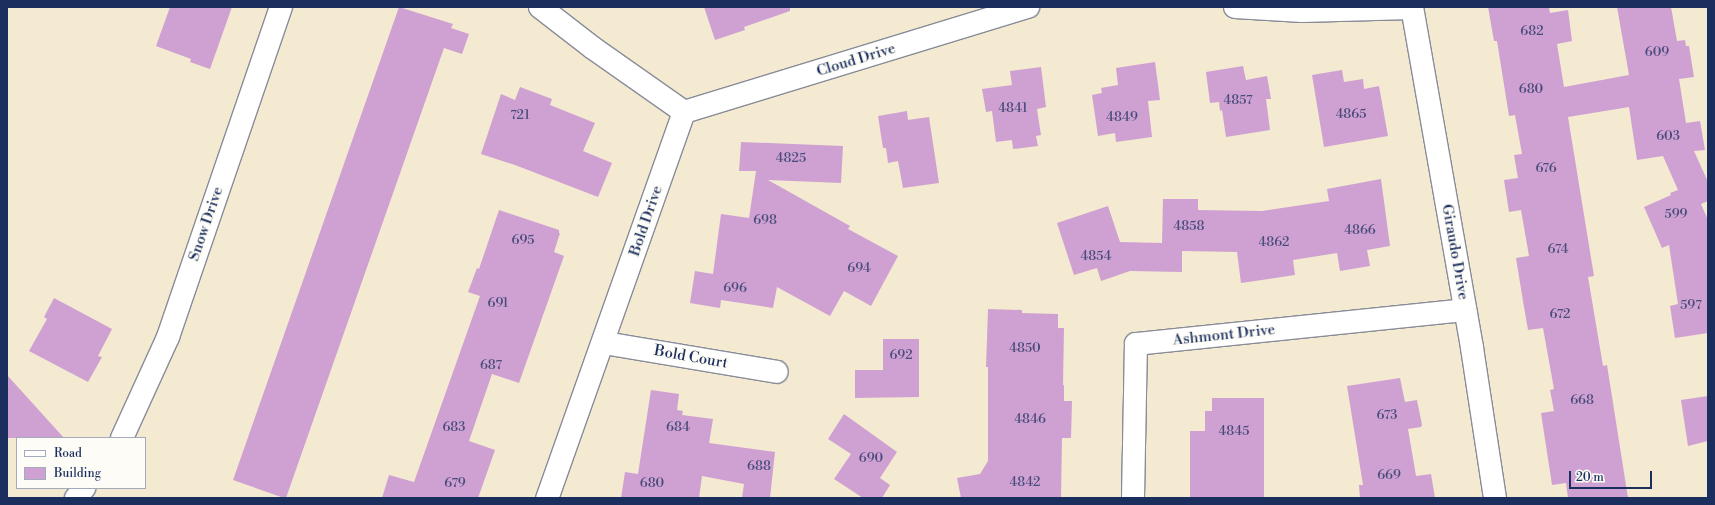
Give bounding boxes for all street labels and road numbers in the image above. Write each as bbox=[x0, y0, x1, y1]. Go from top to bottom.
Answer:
street label: Cloud Drive bbox=[814, 39, 898, 81]
street label: Bold Drive bbox=[626, 183, 666, 259]
street label: Snow Drive bbox=[185, 185, 227, 263]
street label: Giraudo Drive bbox=[1438, 203, 1472, 301]
street label: Ashmont Drive bbox=[1172, 321, 1276, 349]
street label: Bold Court bbox=[653, 342, 729, 372]

